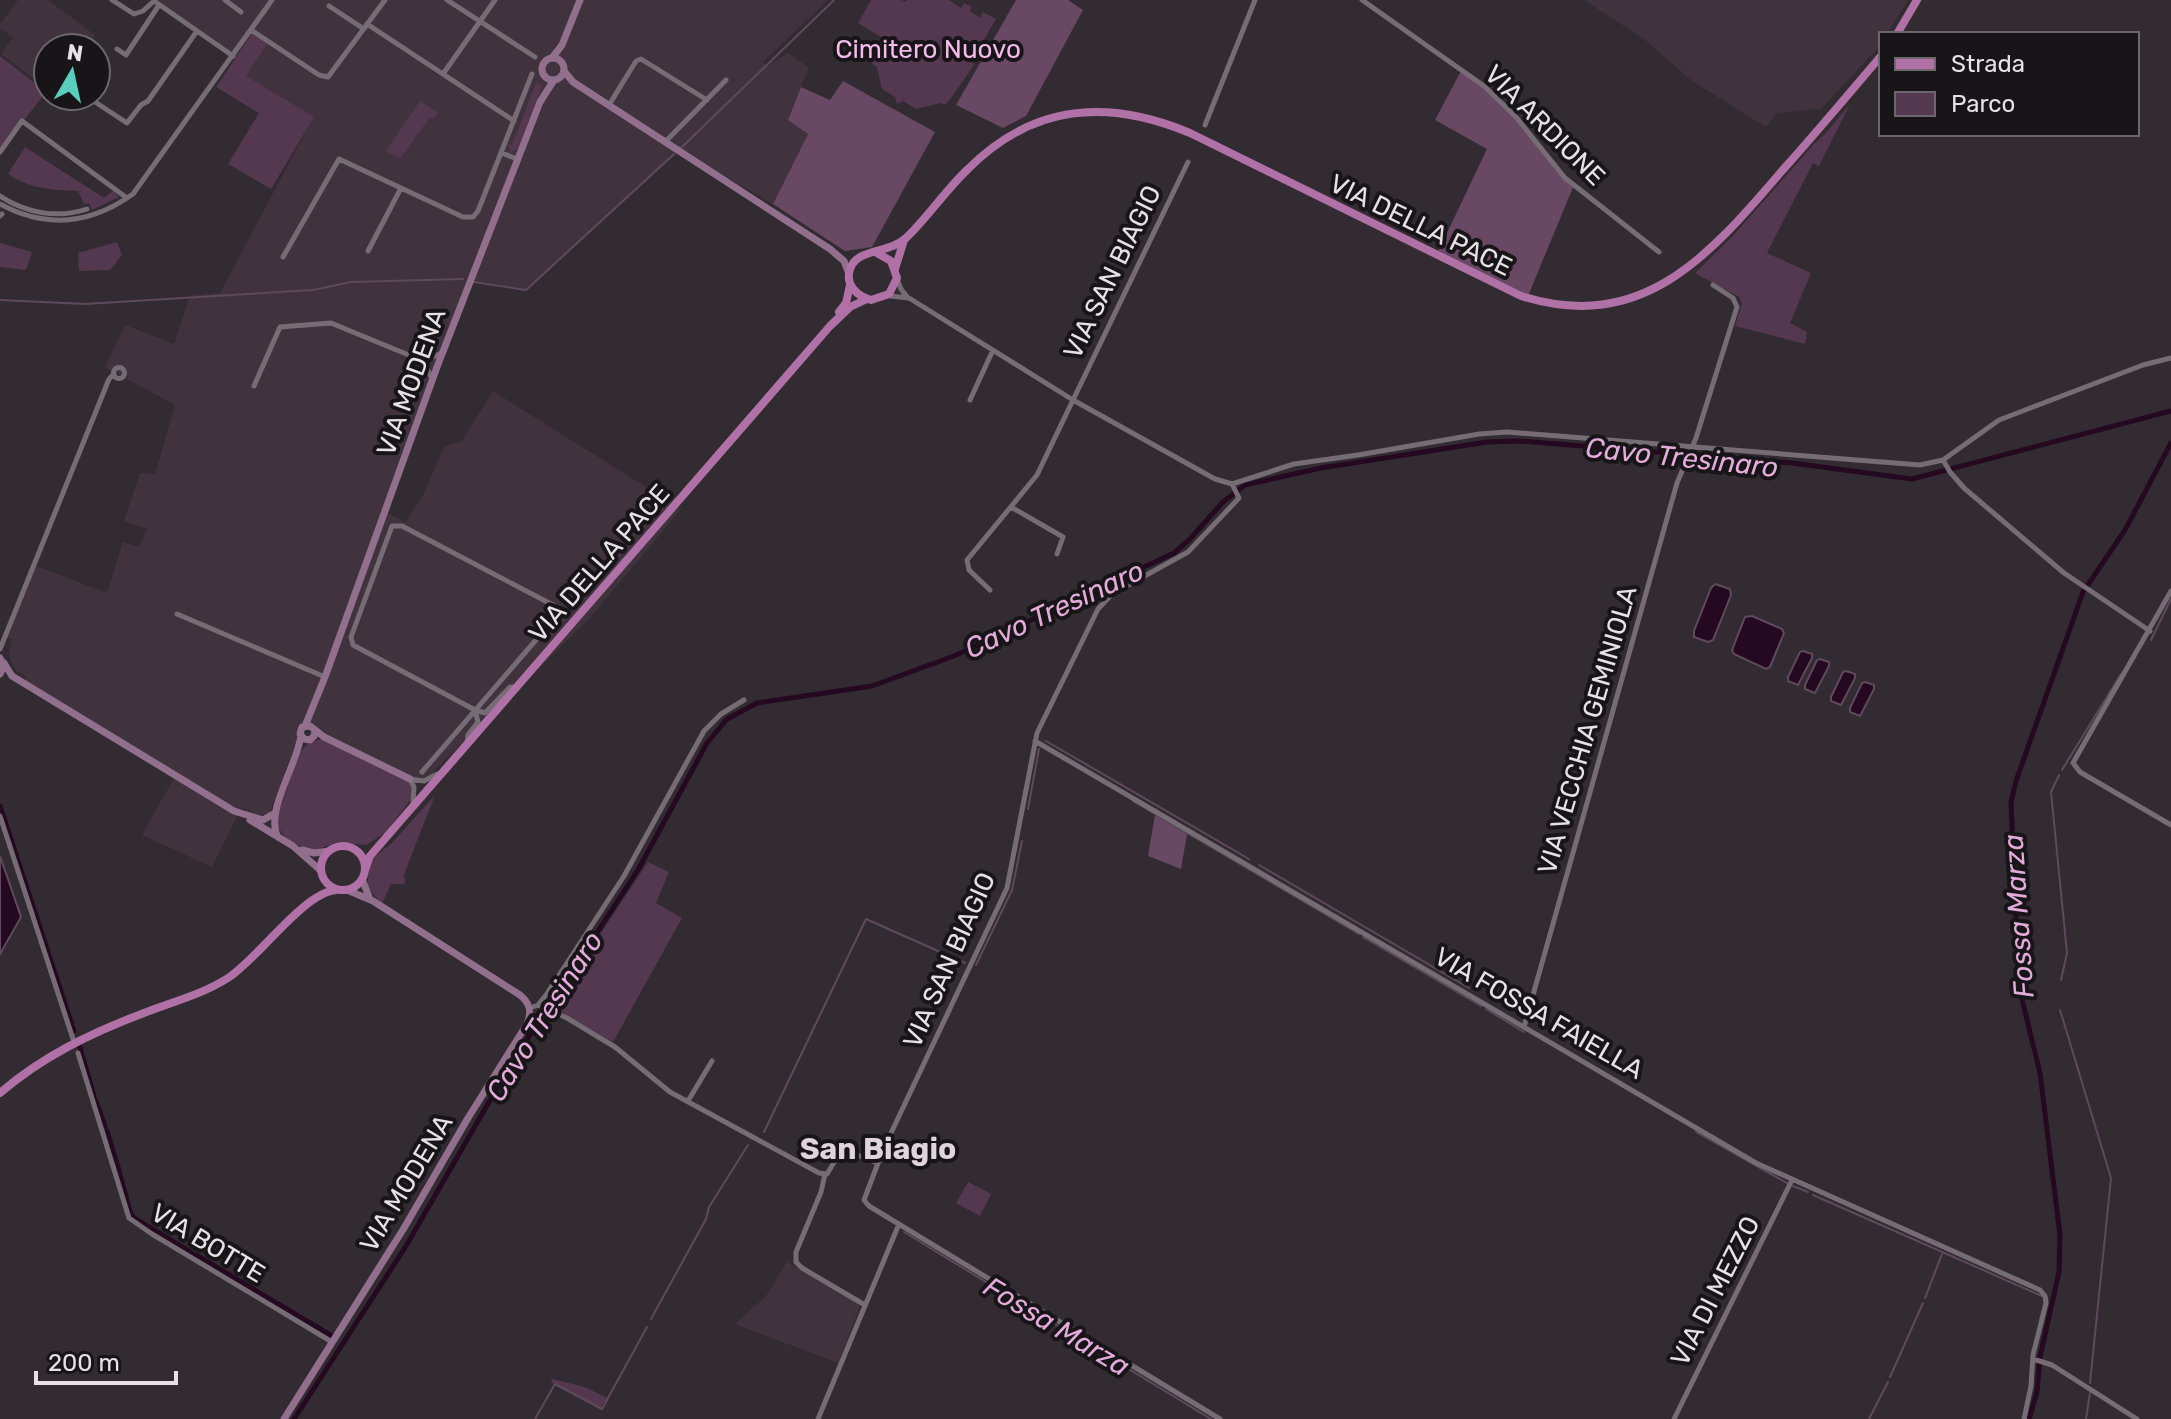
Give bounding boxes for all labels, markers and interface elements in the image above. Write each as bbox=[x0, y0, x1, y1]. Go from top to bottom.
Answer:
north arrow bbox=[32, 32, 112, 112]
legend bbox=[1879, 32, 2139, 136]
park label: Cimitero Nuovo bbox=[835, 34, 1021, 65]
text: N bbox=[65, 38, 85, 67]
text: Strada bbox=[1951, 50, 2025, 78]
street label: VIA ARDIONE bbox=[1478, 59, 1611, 192]
text: Parco bbox=[1951, 90, 2015, 118]
street label: VIA DELLA PACE bbox=[1325, 168, 1517, 283]
street label: VIA SAN BIAGIO bbox=[1057, 181, 1168, 364]
street label: VIA MODENA bbox=[370, 304, 452, 460]
water label: Cavo Tresinaro bbox=[1584, 431, 1780, 484]
street label: VIA DELLA PACE bbox=[522, 478, 676, 649]
water label: Cavo Tresinaro bbox=[960, 554, 1149, 665]
street label: VIA VECCHIA GEMINIOLA bbox=[1531, 582, 1644, 878]
water label: Fossa Marza bbox=[1996, 833, 2041, 999]
street label: VIA SAN BIAGIO bbox=[897, 868, 1002, 1053]
water label: Cavo Tresinaro bbox=[479, 925, 610, 1107]
street label: VIA FOSSA FAIELLA bbox=[1429, 941, 1649, 1086]
street label: VIA MODENA bbox=[353, 1109, 460, 1258]
district label: San Biagio bbox=[800, 1131, 956, 1167]
street label: VIA BOTTE bbox=[145, 1197, 270, 1290]
street label: VIA DI MEZZO bbox=[1664, 1211, 1766, 1371]
water label: Fossa Marza bbox=[978, 1270, 1136, 1383]
scale bar bbox=[36, 1335, 176, 1385]
text: 200 m bbox=[48, 1349, 120, 1377]

